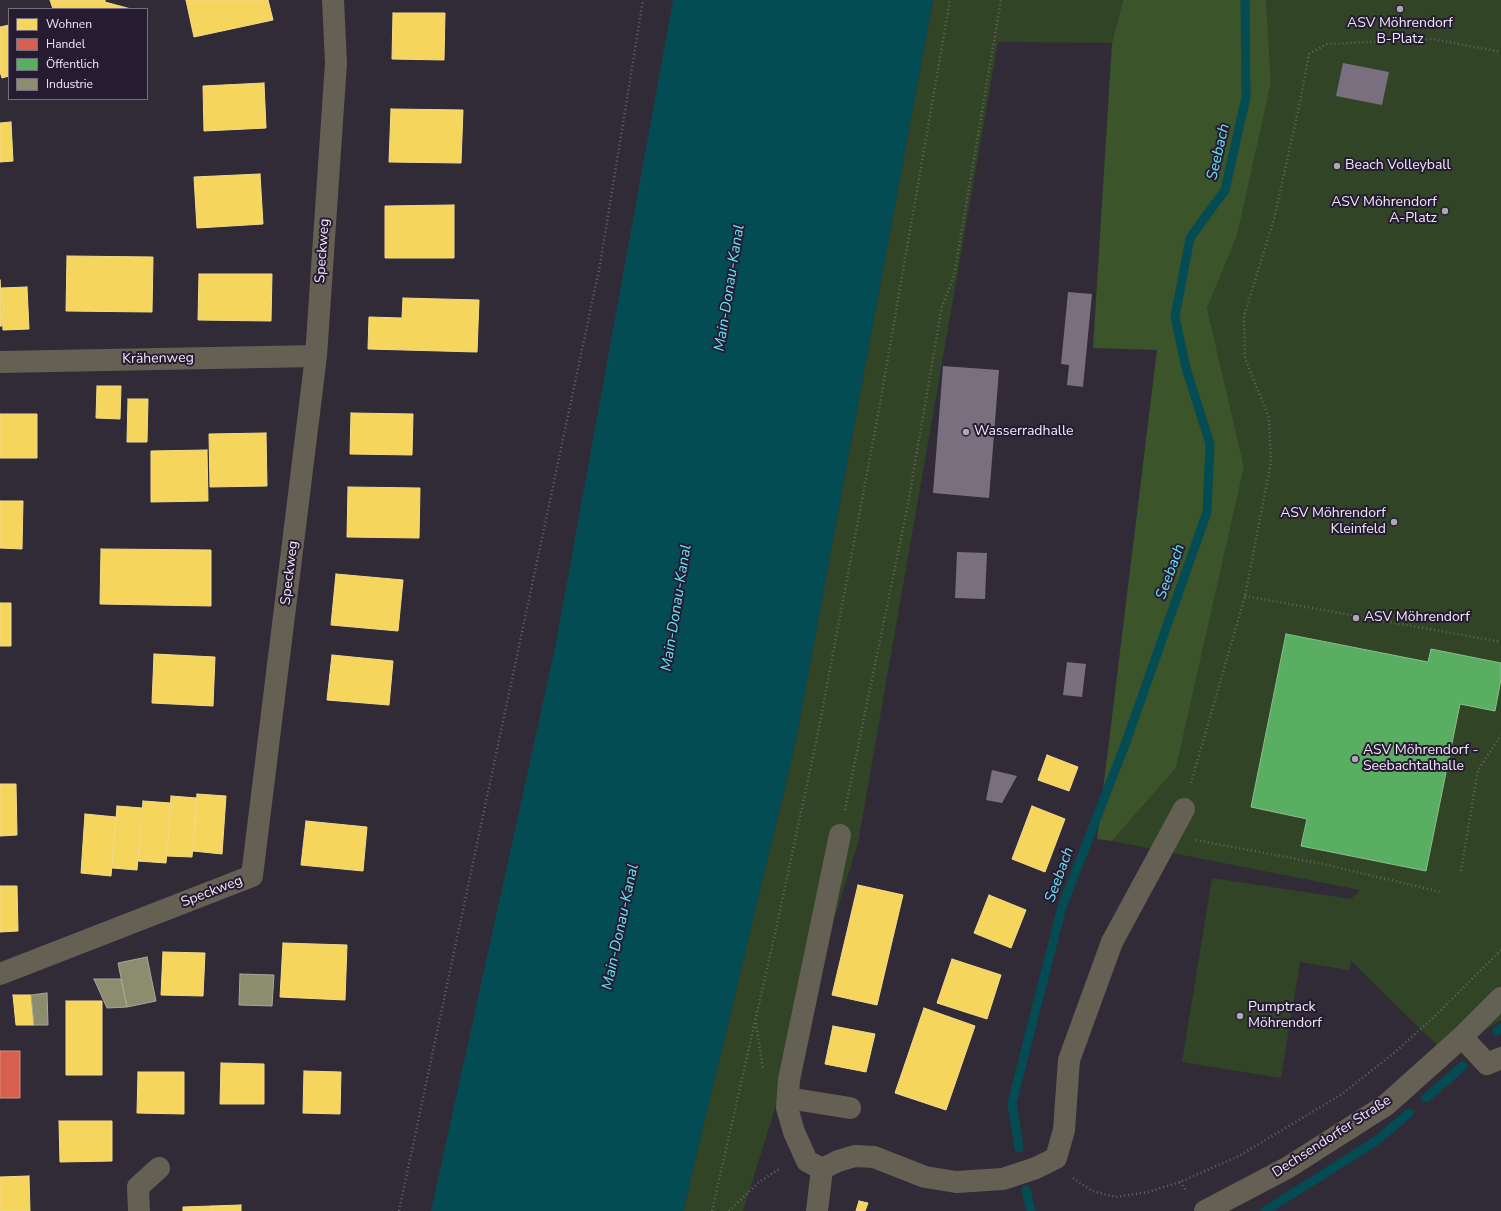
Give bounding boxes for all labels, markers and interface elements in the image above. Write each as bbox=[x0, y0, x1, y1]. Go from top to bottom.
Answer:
marker: ASV Möhrendorf B-Platz bbox=[1395, 4, 1405, 14]
legend bbox=[8, 8, 148, 100]
text: Wohnen bbox=[46, 16, 92, 32]
place label: ASV Möhrendorf B-Platz bbox=[1347, 16, 1453, 48]
text: Handel bbox=[46, 36, 85, 52]
text: Öffentlich bbox=[46, 56, 99, 72]
text: Industrie bbox=[46, 76, 93, 92]
water label: Seebach bbox=[1204, 122, 1234, 182]
place label: Beach Volleyball bbox=[1345, 158, 1451, 174]
marker: Beach Volleyball bbox=[1332, 161, 1342, 171]
place label: ASV Möhrendorf A-Platz bbox=[1331, 195, 1437, 228]
marker: ASV Möhrendorf A-Platz bbox=[1440, 206, 1450, 216]
street label: Speckweg bbox=[312, 218, 334, 284]
water label: Main-Donau-Kanal bbox=[711, 223, 749, 353]
street label: Krähenweg bbox=[122, 350, 194, 368]
place label: Wasserradhalle bbox=[974, 424, 1074, 440]
marker: Wasserradhalle bbox=[961, 427, 971, 437]
place label: ASV Möhrendorf Kleinfeld bbox=[1280, 506, 1386, 538]
marker: ASV Möhrendorf Kleinfeld bbox=[1389, 517, 1399, 527]
street label: Speckweg bbox=[278, 540, 302, 606]
water label: Seebach bbox=[1153, 542, 1189, 602]
water label: Main-Donau-Kanal bbox=[658, 543, 696, 673]
place label: ASV Möhrendorf bbox=[1364, 610, 1470, 626]
marker: ASV Möhrendorf bbox=[1351, 613, 1361, 623]
place label: ASV Möhrendorf - Seebachtalhalle bbox=[1363, 743, 1478, 776]
marker: ASV Möhrendorf - Seebachtalhalle bbox=[1350, 754, 1360, 764]
water label: Seebach bbox=[1042, 845, 1078, 905]
water label: Main-Donau-Kanal bbox=[599, 862, 643, 992]
street label: Speckweg bbox=[179, 873, 245, 911]
place label: Pumptrack Möhrendorf bbox=[1248, 1000, 1322, 1032]
marker: Pumptrack Möhrendorf bbox=[1235, 1011, 1245, 1021]
street label: Dechsendorfer Straße bbox=[1269, 1092, 1395, 1182]

